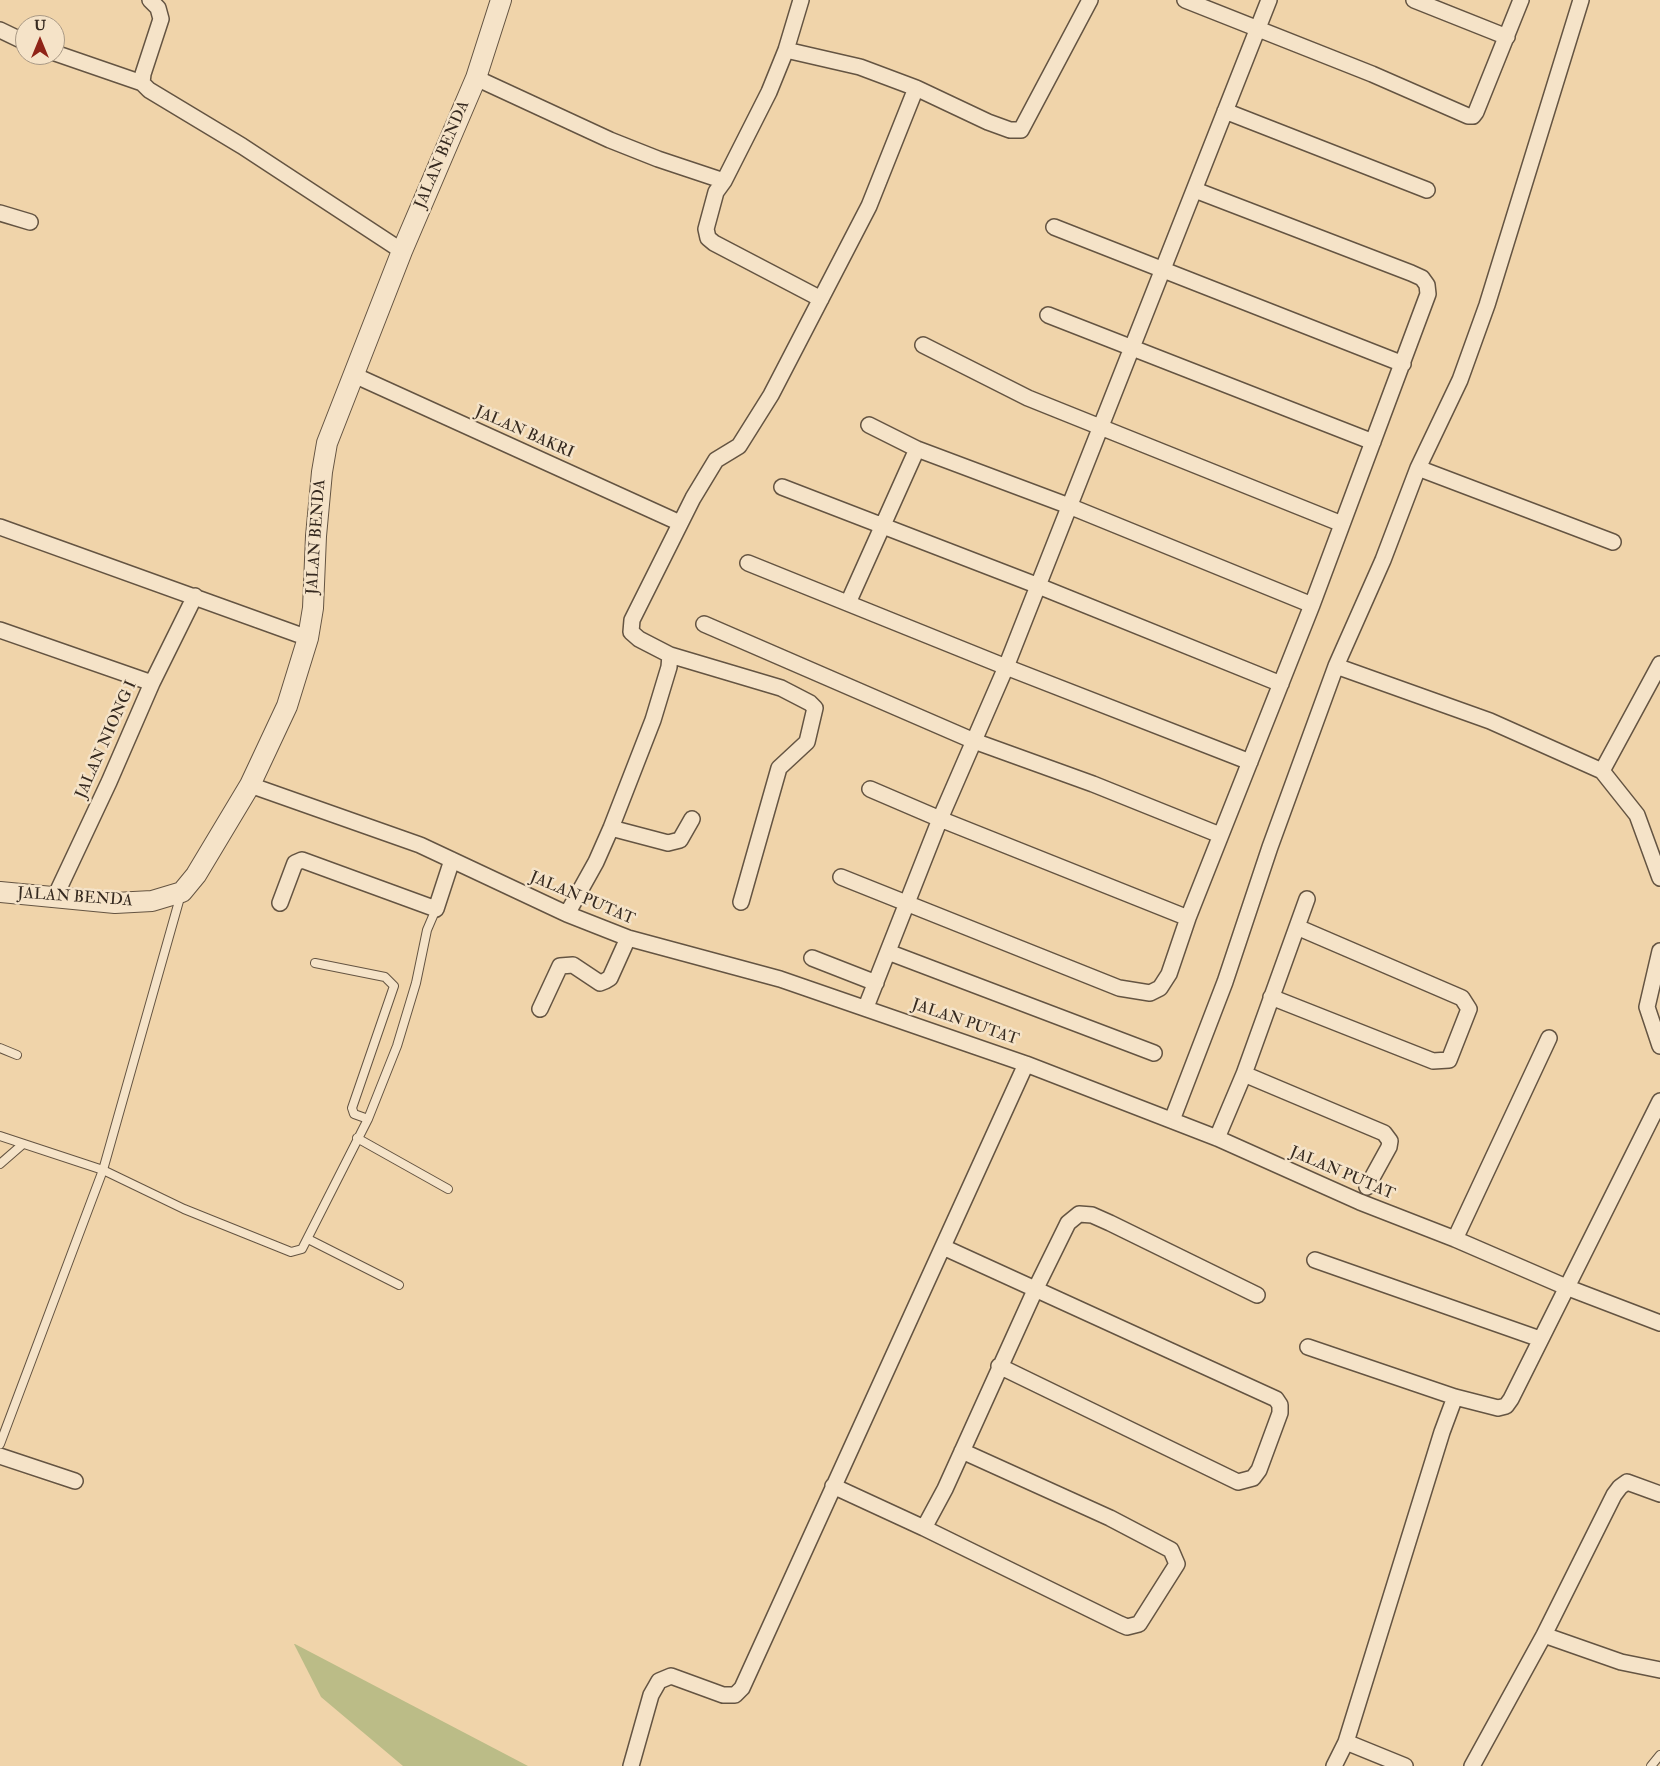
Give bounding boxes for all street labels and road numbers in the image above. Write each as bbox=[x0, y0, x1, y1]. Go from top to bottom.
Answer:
street label: JALAN BENDA bbox=[412, 98, 474, 212]
street label: JALAN BAKRI bbox=[472, 403, 576, 463]
street label: JALAN BENDA bbox=[303, 479, 331, 595]
street label: JALAN NIONG I bbox=[72, 678, 142, 802]
street label: JALAN PUTAT bbox=[527, 868, 637, 930]
street label: JALAN BENDA bbox=[17, 884, 133, 912]
street label: JALAN PUTAT bbox=[909, 996, 1021, 1050]
street label: JALAN PUTAT bbox=[1287, 1143, 1397, 1205]

